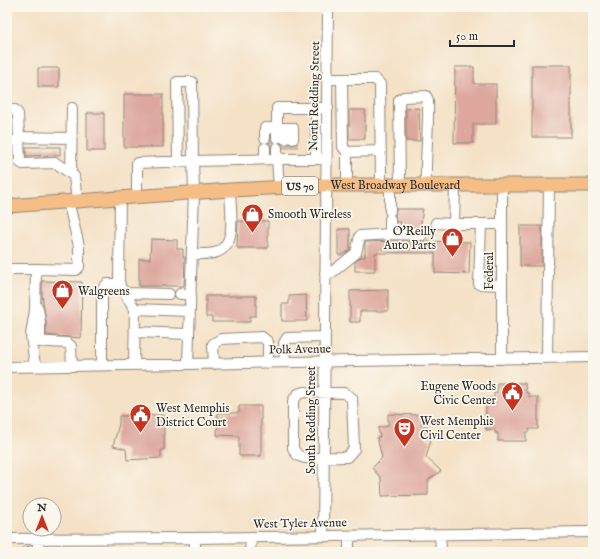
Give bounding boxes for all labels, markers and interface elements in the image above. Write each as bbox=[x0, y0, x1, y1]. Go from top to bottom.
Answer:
scale bar bbox=[450, 22, 514, 48]
text: 50 m bbox=[456, 29, 478, 44]
street label: North Redding Street bbox=[306, 41, 323, 151]
road number: US 70 bbox=[282, 177, 318, 195]
street label: West Broadway Boulevard bbox=[330, 178, 461, 193]
shop icon: Smooth Wireless bbox=[240, 201, 266, 234]
place label: Smooth Wireless bbox=[268, 207, 351, 222]
place label: O'Reilly Auto Parts bbox=[383, 224, 436, 253]
shop icon: O'Reilly Auto Parts bbox=[439, 225, 465, 258]
street label: Federal bbox=[482, 251, 497, 290]
shop icon: Walgreens bbox=[49, 278, 75, 311]
place label: Walgreens bbox=[78, 284, 130, 299]
street label: Polk Avenue bbox=[269, 341, 332, 358]
street label: South Redding Street bbox=[304, 366, 319, 474]
place label: Eugene Woods Civic Center bbox=[421, 379, 497, 408]
public building icon: Eugene Woods Civic Center bbox=[499, 380, 525, 413]
place label: West Memphis District Court bbox=[156, 401, 230, 430]
public building icon: West Memphis District Court bbox=[127, 402, 153, 435]
place label: West Memphis Civil Center bbox=[420, 414, 494, 443]
theatre icon: West Memphis Civil Center bbox=[391, 415, 417, 448]
north arrow bbox=[22, 497, 62, 537]
text: N bbox=[36, 501, 47, 515]
street label: West Tyler Avenue bbox=[253, 515, 347, 532]

